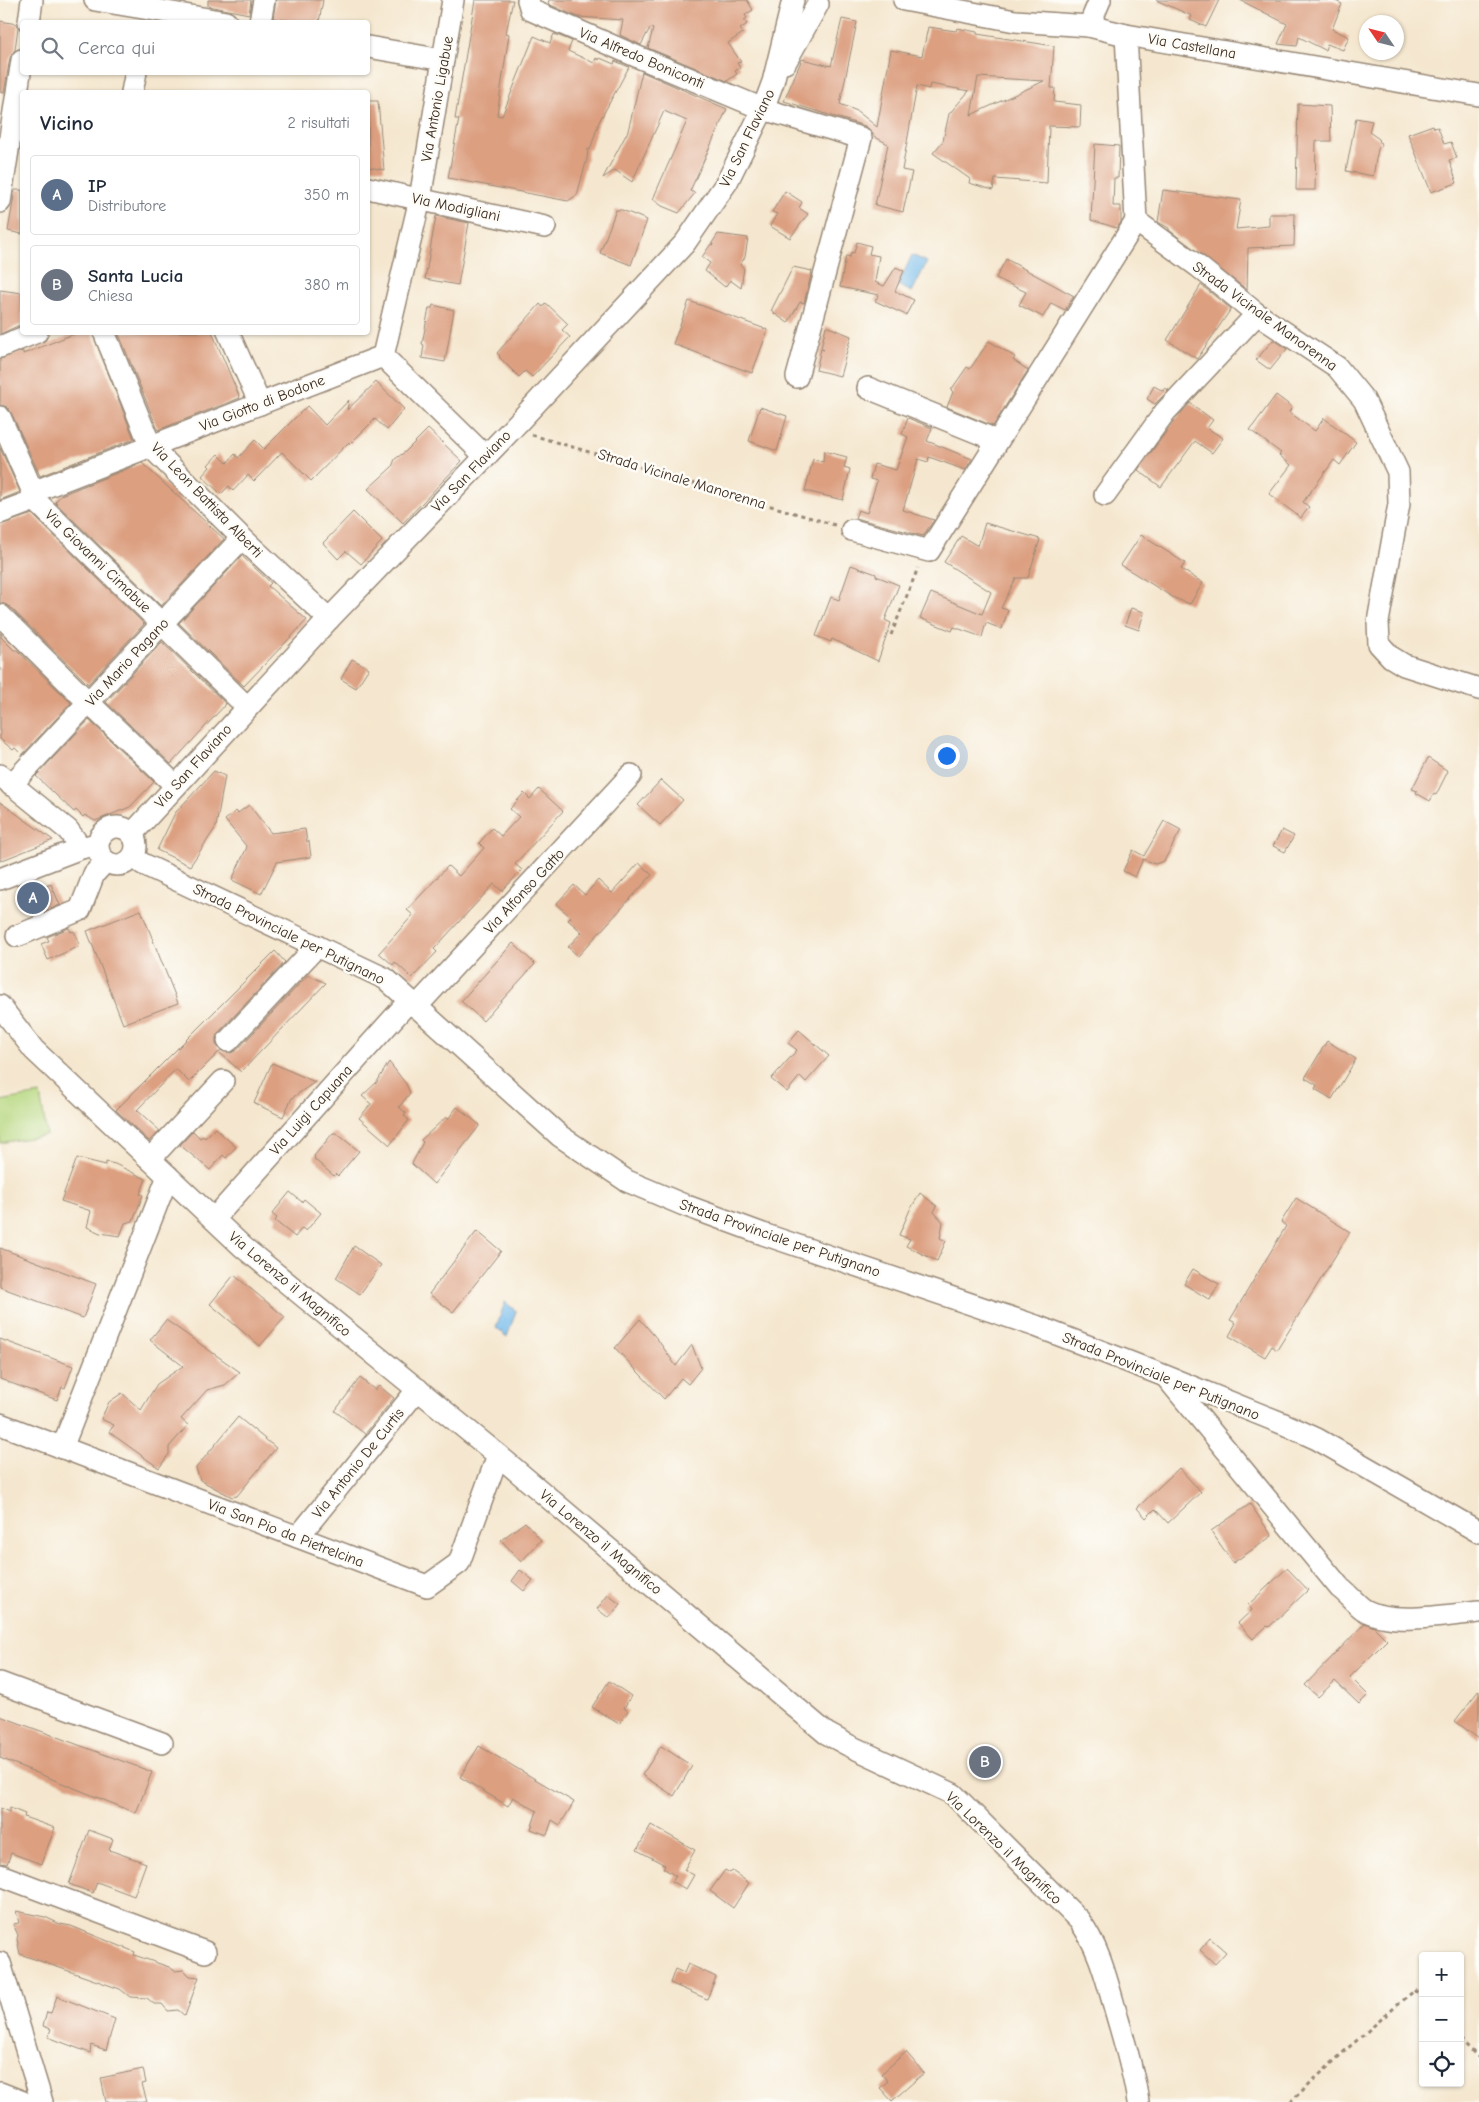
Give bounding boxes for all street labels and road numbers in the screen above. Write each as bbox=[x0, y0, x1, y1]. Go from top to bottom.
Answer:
street label: Via Alfredo Boniconti bbox=[577, 23, 707, 93]
street label: Via Castellana bbox=[1147, 29, 1237, 63]
street label: Via Antonio Ligabue bbox=[417, 34, 457, 163]
street label: Via San Flaviano bbox=[715, 86, 779, 190]
street label: Via Modigliani bbox=[410, 189, 502, 225]
street label: Strada Vicinale Manorenna bbox=[1189, 257, 1341, 375]
street label: Via Giotto di Bodone bbox=[197, 371, 328, 435]
street label: Via San Flaviano bbox=[427, 426, 515, 516]
street label: Via Leon Battista Alberti bbox=[147, 439, 267, 561]
street label: Strada Vicinale Manorenna bbox=[596, 445, 768, 513]
street label: Via Giovanni Cimabue bbox=[41, 506, 155, 617]
street label: Via Mario Pagano bbox=[81, 614, 173, 710]
street label: Via San Flaviano bbox=[151, 720, 235, 812]
street label: Via Alfonso Gatto bbox=[480, 845, 568, 937]
street label: Strada Provinciale per Putignano bbox=[190, 880, 388, 988]
street label: Via Luigi Capuana bbox=[266, 1061, 356, 1159]
street label: Strada Provinciale per Putignano bbox=[677, 1195, 883, 1281]
street label: Via Lorenzo il Magnifico bbox=[225, 1227, 355, 1341]
street label: Strada Provinciale per Putignano bbox=[1060, 1328, 1262, 1424]
street label: Via Antonio De Curtis bbox=[308, 1404, 408, 1522]
street label: Via Lorenzo il Magnifico bbox=[536, 1485, 666, 1599]
street label: Via San Pio da Pietrelcina bbox=[205, 1495, 367, 1571]
street label: Via Lorenzo il Magnifico bbox=[942, 1788, 1066, 1908]

